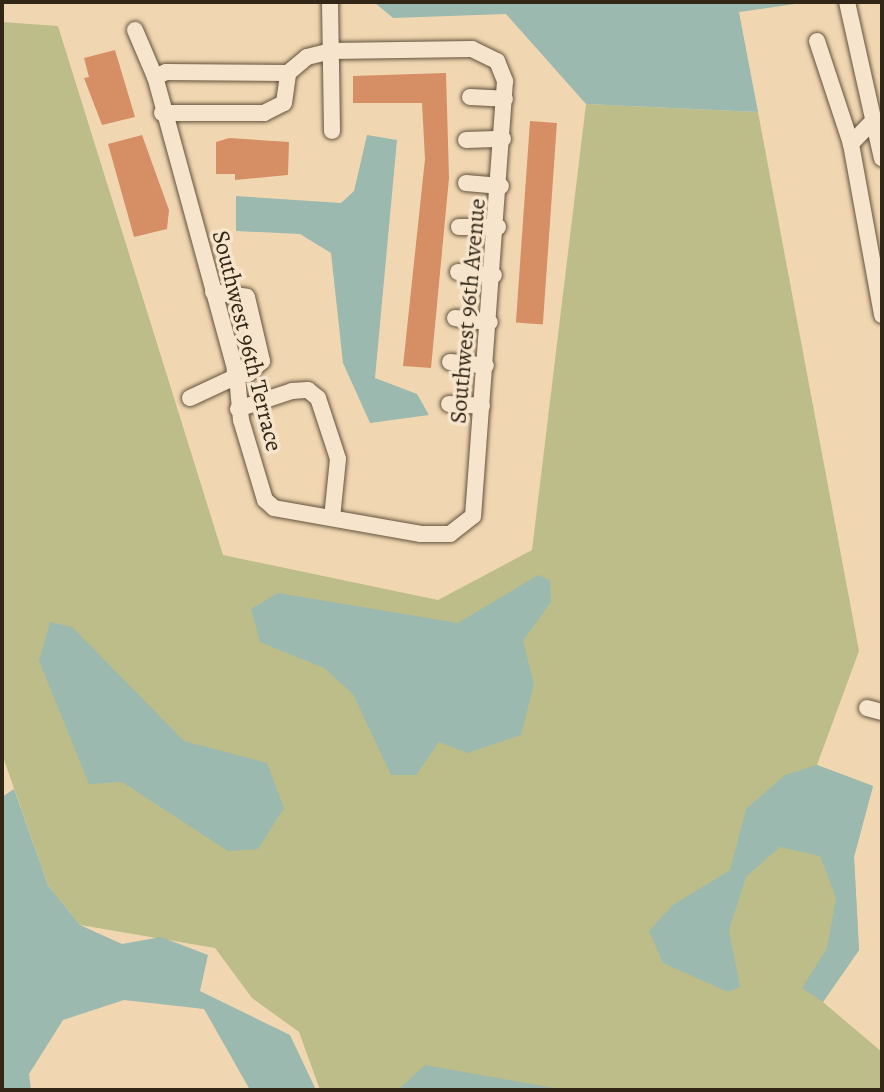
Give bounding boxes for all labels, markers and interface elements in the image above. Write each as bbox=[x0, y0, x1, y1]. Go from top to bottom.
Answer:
street label: Southwest 96th Avenue bbox=[444, 197, 492, 425]
street label: Southwest 96th Terrace bbox=[206, 227, 288, 455]

